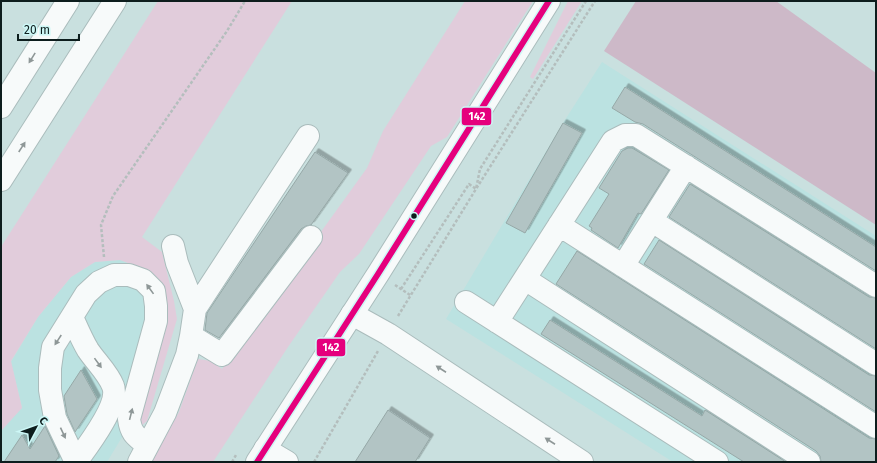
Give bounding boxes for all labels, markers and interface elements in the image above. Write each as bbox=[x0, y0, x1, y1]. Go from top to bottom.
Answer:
scale bar bbox=[18, 16, 79, 42]
text: 20 m bbox=[24, 23, 50, 37]
one-way arrow bbox=[28, 53, 36, 63]
line badge: 142 bbox=[461, 107, 492, 126]
text: 142 bbox=[469, 110, 486, 123]
one-way arrow bbox=[18, 142, 26, 152]
unlabelled marker bbox=[409, 211, 419, 221]
one-way arrow bbox=[146, 283, 154, 294]
one-way arrow bbox=[54, 334, 61, 345]
line badge: 142 bbox=[316, 338, 346, 357]
text: 142 bbox=[323, 341, 340, 354]
one-way arrow bbox=[94, 358, 102, 368]
one-way arrow bbox=[436, 365, 446, 373]
north arrow bbox=[16, 407, 56, 447]
one-way arrow bbox=[128, 408, 134, 420]
text: С bbox=[36, 414, 51, 428]
one-way arrow bbox=[60, 428, 66, 439]
one-way arrow bbox=[544, 437, 555, 444]

